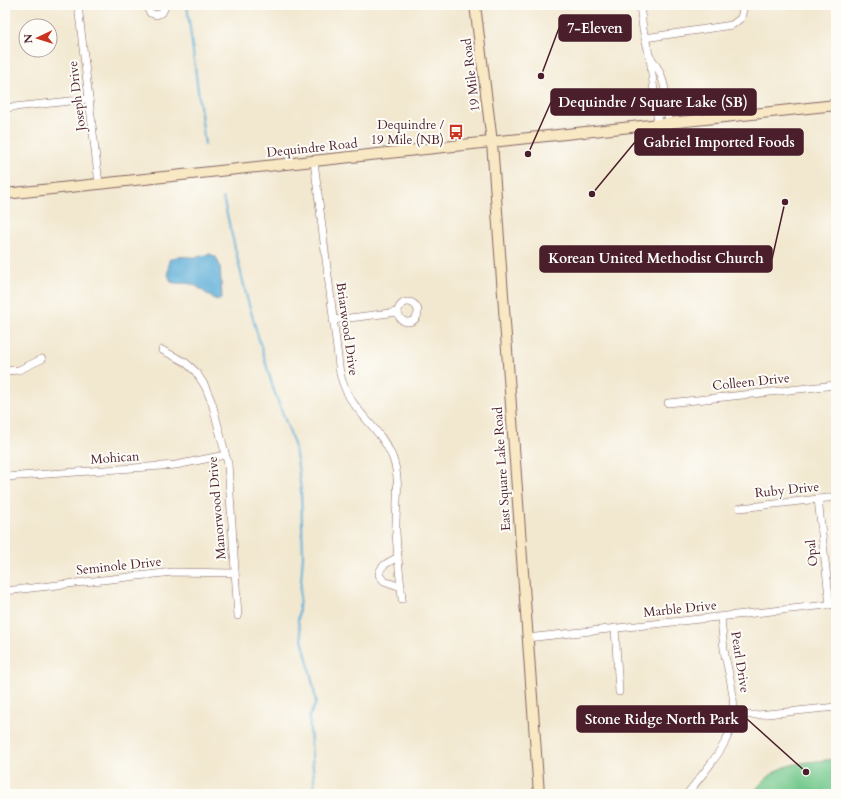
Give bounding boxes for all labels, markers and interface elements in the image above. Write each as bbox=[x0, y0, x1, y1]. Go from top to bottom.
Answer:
callout: 7-Eleven bbox=[559, 15, 631, 41]
north arrow bbox=[18, 18, 58, 58]
text: 7-Eleven bbox=[567, 19, 623, 38]
text: N bbox=[21, 33, 36, 44]
street label: 19 Mile Road bbox=[458, 37, 484, 113]
street label: Joseph Drive bbox=[64, 60, 90, 134]
callout: Dequindre / Square Lake (SB) bbox=[551, 89, 756, 115]
text: Dequindre / Square Lake (SB) bbox=[558, 93, 748, 112]
place label: Dequindre / 19 Mile (NB) bbox=[370, 116, 445, 149]
bus stop icon: Dequindre / 19 Mile (NB) bbox=[447, 123, 465, 141]
callout: Gabriel Imported Foods bbox=[635, 129, 803, 155]
text: Gabriel Imported Foods bbox=[643, 133, 795, 152]
street label: Dequindre Road bbox=[266, 134, 358, 162]
callout: Korean United Methodist Church bbox=[540, 246, 772, 272]
text: Korean United Methodist Church bbox=[548, 249, 764, 268]
street label: Briarwood Drive bbox=[332, 281, 362, 377]
street label: Colleen Drive bbox=[711, 369, 791, 395]
street label: East Square Lake Road bbox=[489, 406, 515, 532]
street label: Mohican bbox=[90, 447, 141, 469]
street label: Manorwood Drive bbox=[204, 456, 230, 560]
street label: Ruby Drive bbox=[754, 478, 820, 502]
street label: Opal bbox=[802, 538, 822, 567]
street label: Seminole Drive bbox=[75, 553, 163, 579]
street label: Marble Drive bbox=[642, 596, 718, 622]
street label: Pearl Drive bbox=[726, 630, 754, 694]
callout: Stone Ridge North Park bbox=[577, 706, 747, 732]
text: Stone Ridge North Park bbox=[585, 710, 739, 729]

